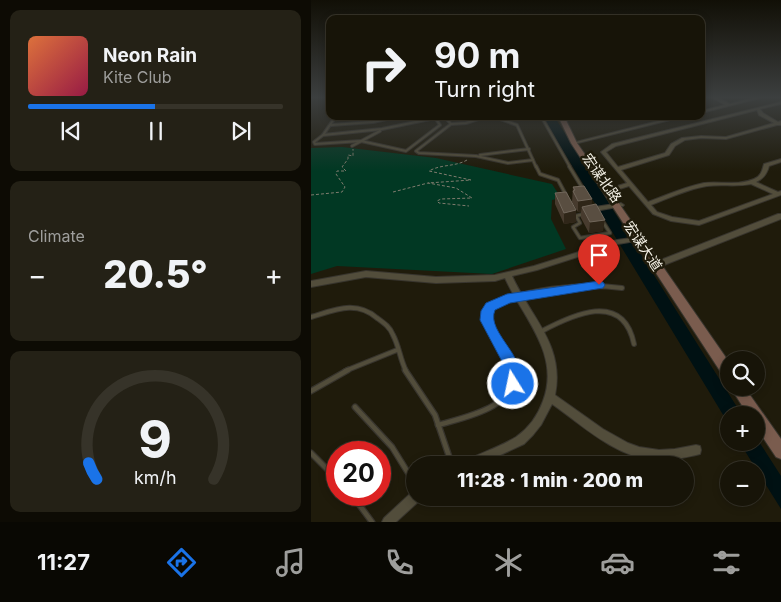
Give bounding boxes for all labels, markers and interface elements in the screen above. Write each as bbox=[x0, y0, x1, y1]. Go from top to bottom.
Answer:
text: 90 m bbox=[434, 34, 521, 76]
icon: right bbox=[351, 35, 416, 100]
text: Neon Rain bbox=[103, 44, 197, 67]
text: Kite Club bbox=[103, 67, 172, 87]
text: Turn right bbox=[434, 76, 535, 102]
icon: previous bbox=[57, 117, 85, 145]
icon: pause bbox=[142, 117, 170, 145]
icon: next bbox=[227, 117, 255, 145]
street label: 宏谋北路 bbox=[579, 150, 625, 206]
street label: 宏谋大道 bbox=[621, 218, 666, 274]
text: Climate bbox=[28, 226, 85, 246]
pin bbox=[578, 234, 620, 285]
icon: arrive bbox=[585, 241, 613, 269]
text: 20.5° bbox=[103, 251, 208, 297]
text: − bbox=[28, 258, 47, 292]
text: + bbox=[264, 258, 283, 292]
map controls bbox=[720, 351, 765, 506]
button: search bbox=[720, 351, 765, 396]
position arrow bbox=[486, 357, 538, 409]
button: + bbox=[720, 406, 765, 451]
text: 9 bbox=[139, 408, 172, 471]
speed limit sign: 20 bbox=[326, 441, 391, 506]
button: − bbox=[720, 461, 765, 506]
text: km/h bbox=[134, 467, 177, 488]
text: 11:28 · 1 min · 200 m bbox=[457, 469, 643, 492]
icon: directions bbox=[164, 545, 199, 580]
icon: music bbox=[273, 545, 308, 580]
icon: phone bbox=[382, 545, 417, 580]
icon: climate bbox=[491, 545, 526, 580]
icon: car bbox=[600, 545, 635, 580]
icon: filters bbox=[709, 545, 744, 580]
text: 11:27 bbox=[37, 549, 90, 575]

